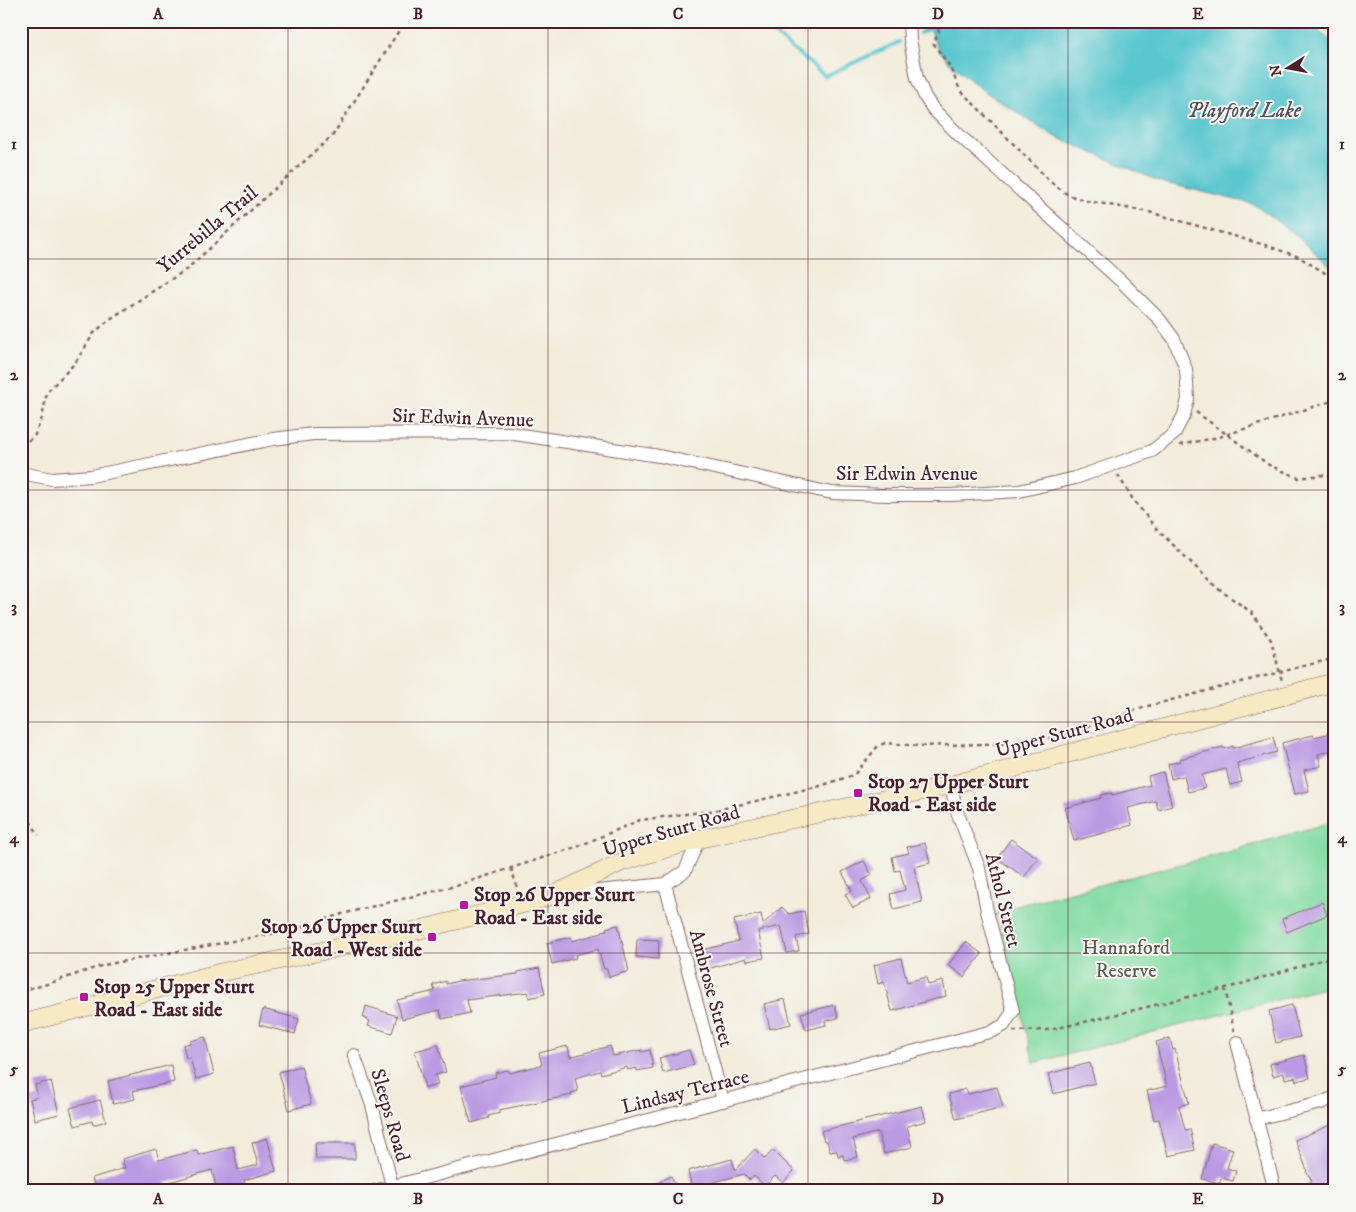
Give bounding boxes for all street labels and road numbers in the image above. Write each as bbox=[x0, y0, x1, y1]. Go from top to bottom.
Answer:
street label: Yurrebilla Trail bbox=[153, 181, 263, 279]
street label: Sir Edwin Avenue bbox=[392, 404, 534, 433]
street label: Sir Edwin Avenue bbox=[836, 462, 978, 487]
street label: Upper Sturt Road bbox=[993, 703, 1136, 764]
street label: Upper Sturt Road bbox=[600, 800, 743, 863]
street label: Athol Street bbox=[979, 850, 1026, 950]
street label: Ambrose Street bbox=[683, 927, 738, 1050]
street label: Lindsay Terrace bbox=[619, 1065, 752, 1120]
street label: Sleeps Road bbox=[364, 1066, 415, 1165]

